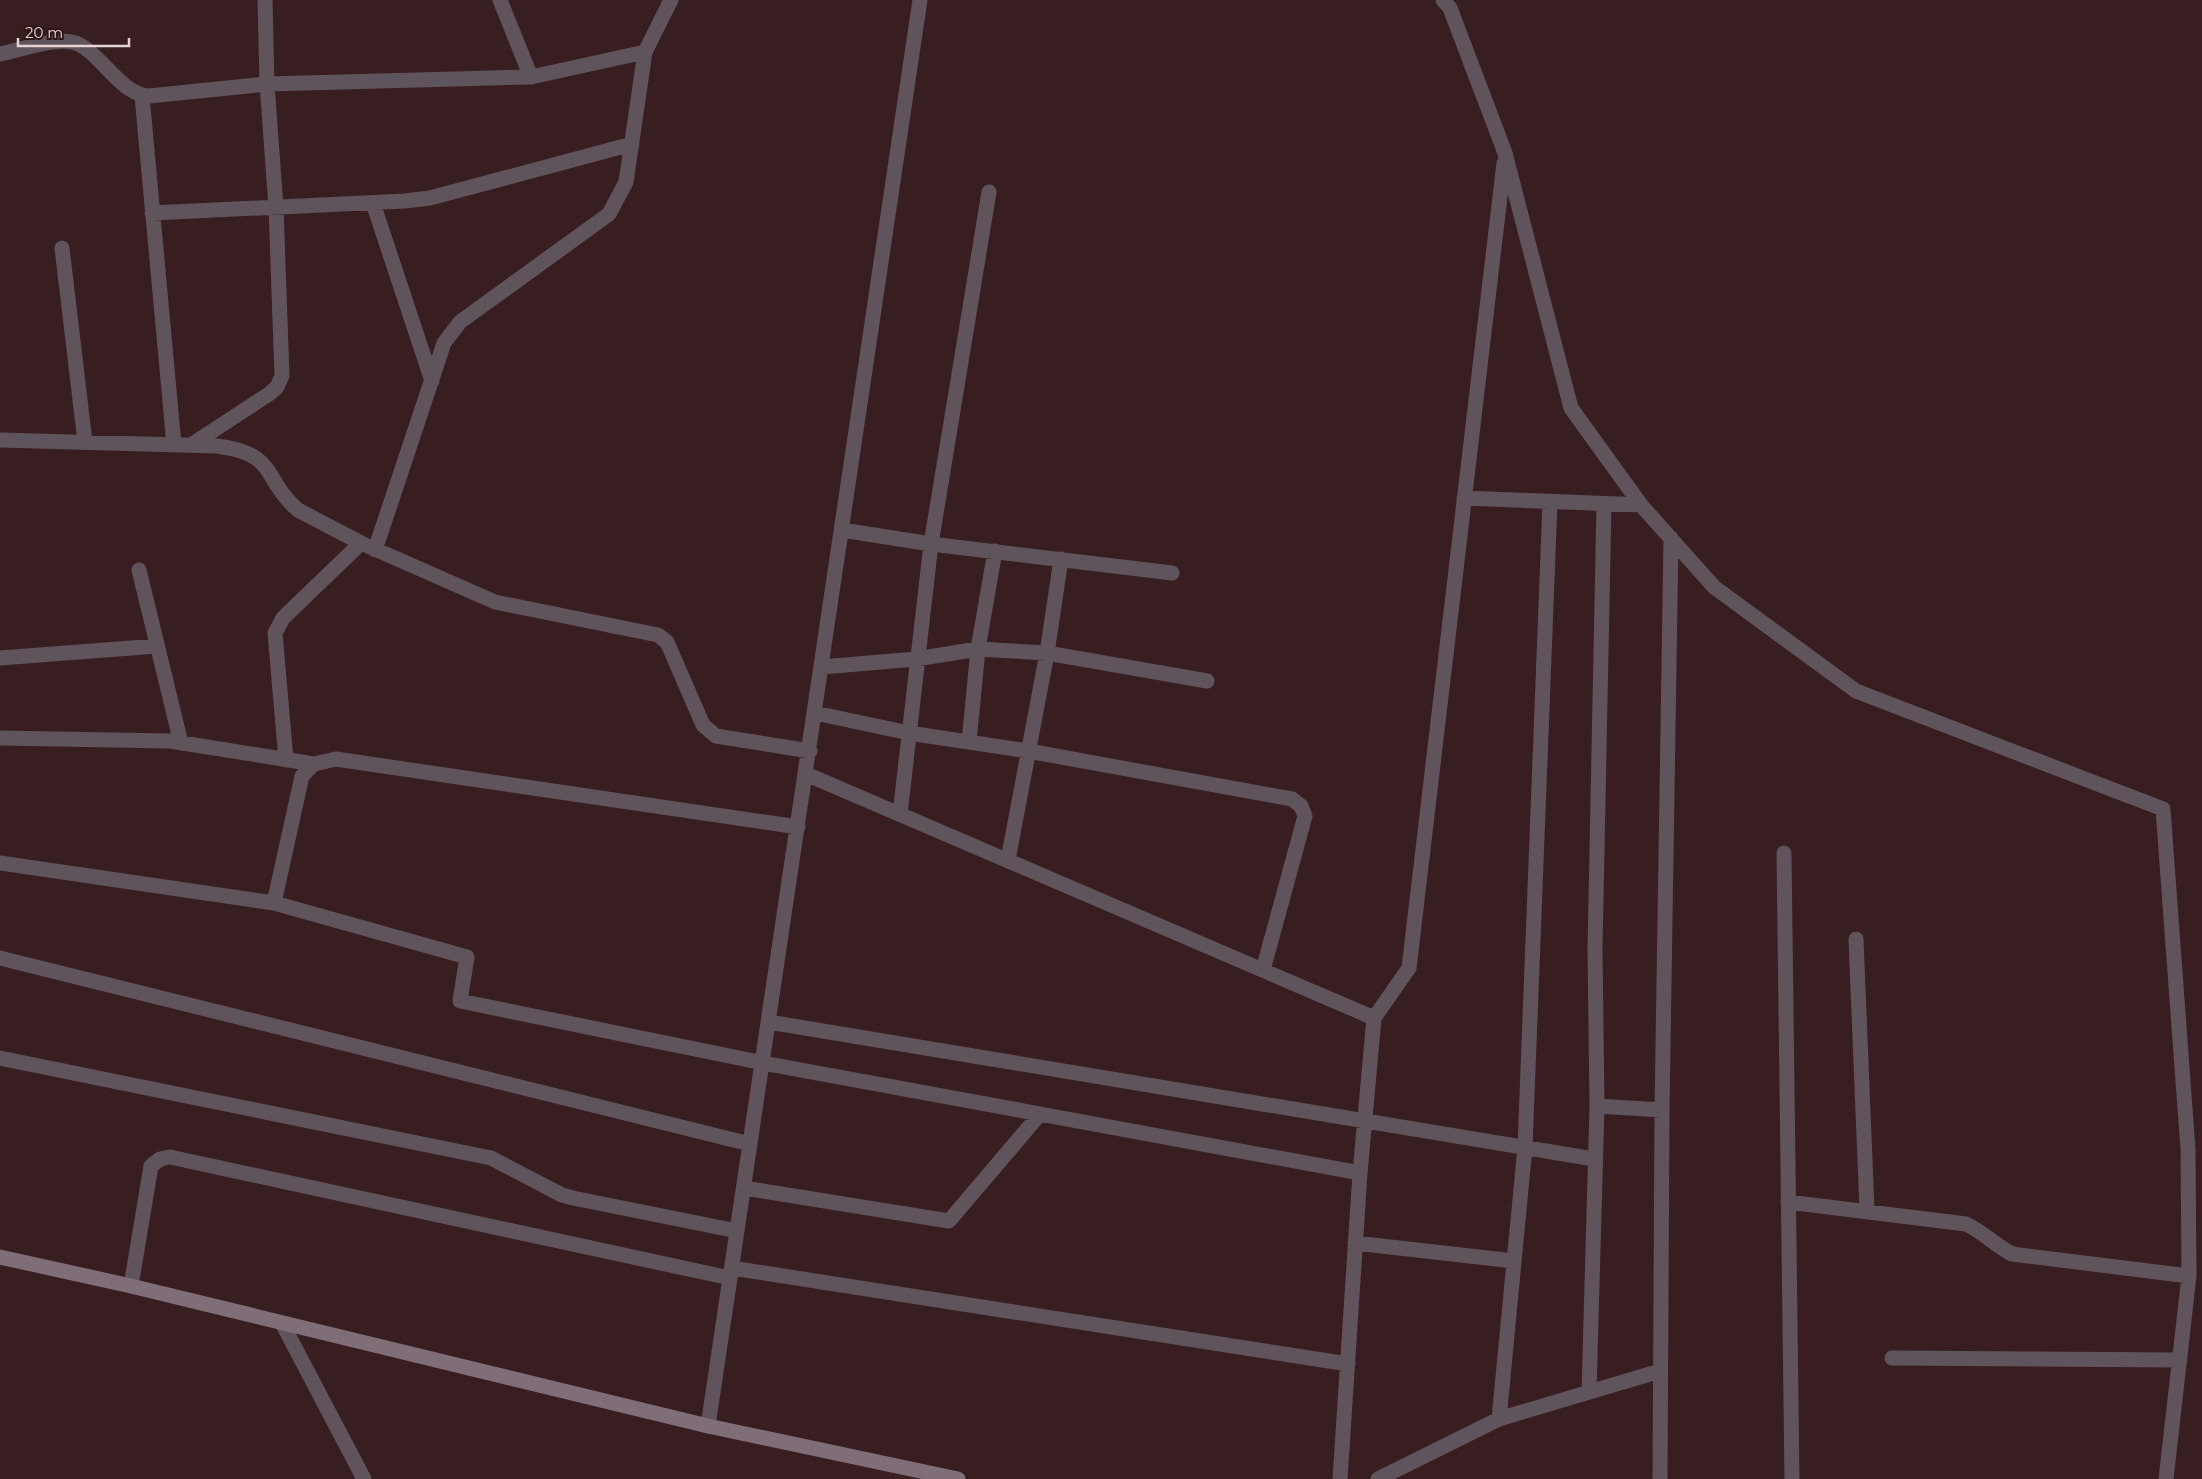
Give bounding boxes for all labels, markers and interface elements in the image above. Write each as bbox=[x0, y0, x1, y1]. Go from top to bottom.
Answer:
scale bar bbox=[18, 15, 129, 47]
text: 20 m bbox=[25, 23, 63, 42]

